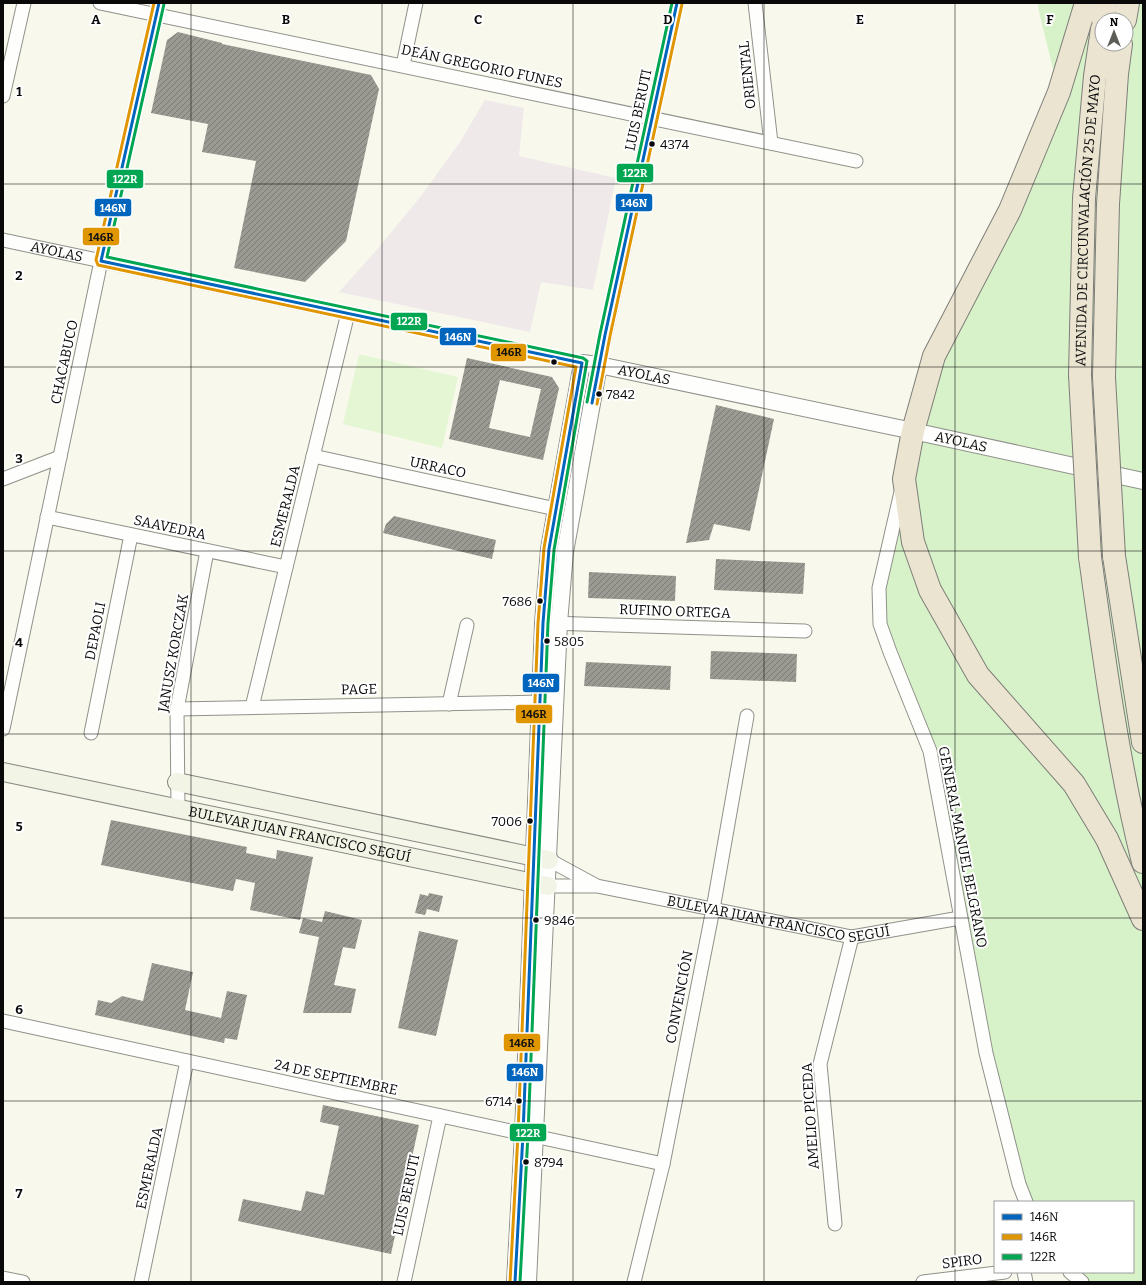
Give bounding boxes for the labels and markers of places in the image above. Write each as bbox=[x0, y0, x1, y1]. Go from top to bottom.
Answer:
place label: 4374 bbox=[660, 137, 689, 152]
marker: 4374 bbox=[647, 139, 657, 149]
unlabelled marker bbox=[549, 357, 559, 367]
place label: 7842 bbox=[606, 387, 635, 402]
marker: 7842 bbox=[594, 389, 604, 399]
place label: 7686 bbox=[503, 594, 532, 609]
marker: 7686 bbox=[535, 596, 545, 606]
place label: 5805 bbox=[554, 634, 584, 649]
marker: 5805 bbox=[542, 636, 552, 646]
place label: 7006 bbox=[491, 814, 522, 829]
marker: 7006 bbox=[525, 816, 535, 826]
place label: 9846 bbox=[544, 913, 575, 928]
marker: 9846 bbox=[531, 915, 541, 925]
place label: 6714 bbox=[485, 1094, 512, 1109]
marker: 6714 bbox=[514, 1096, 524, 1106]
place label: 8794 bbox=[534, 1155, 564, 1170]
marker: 8794 bbox=[521, 1157, 531, 1167]

